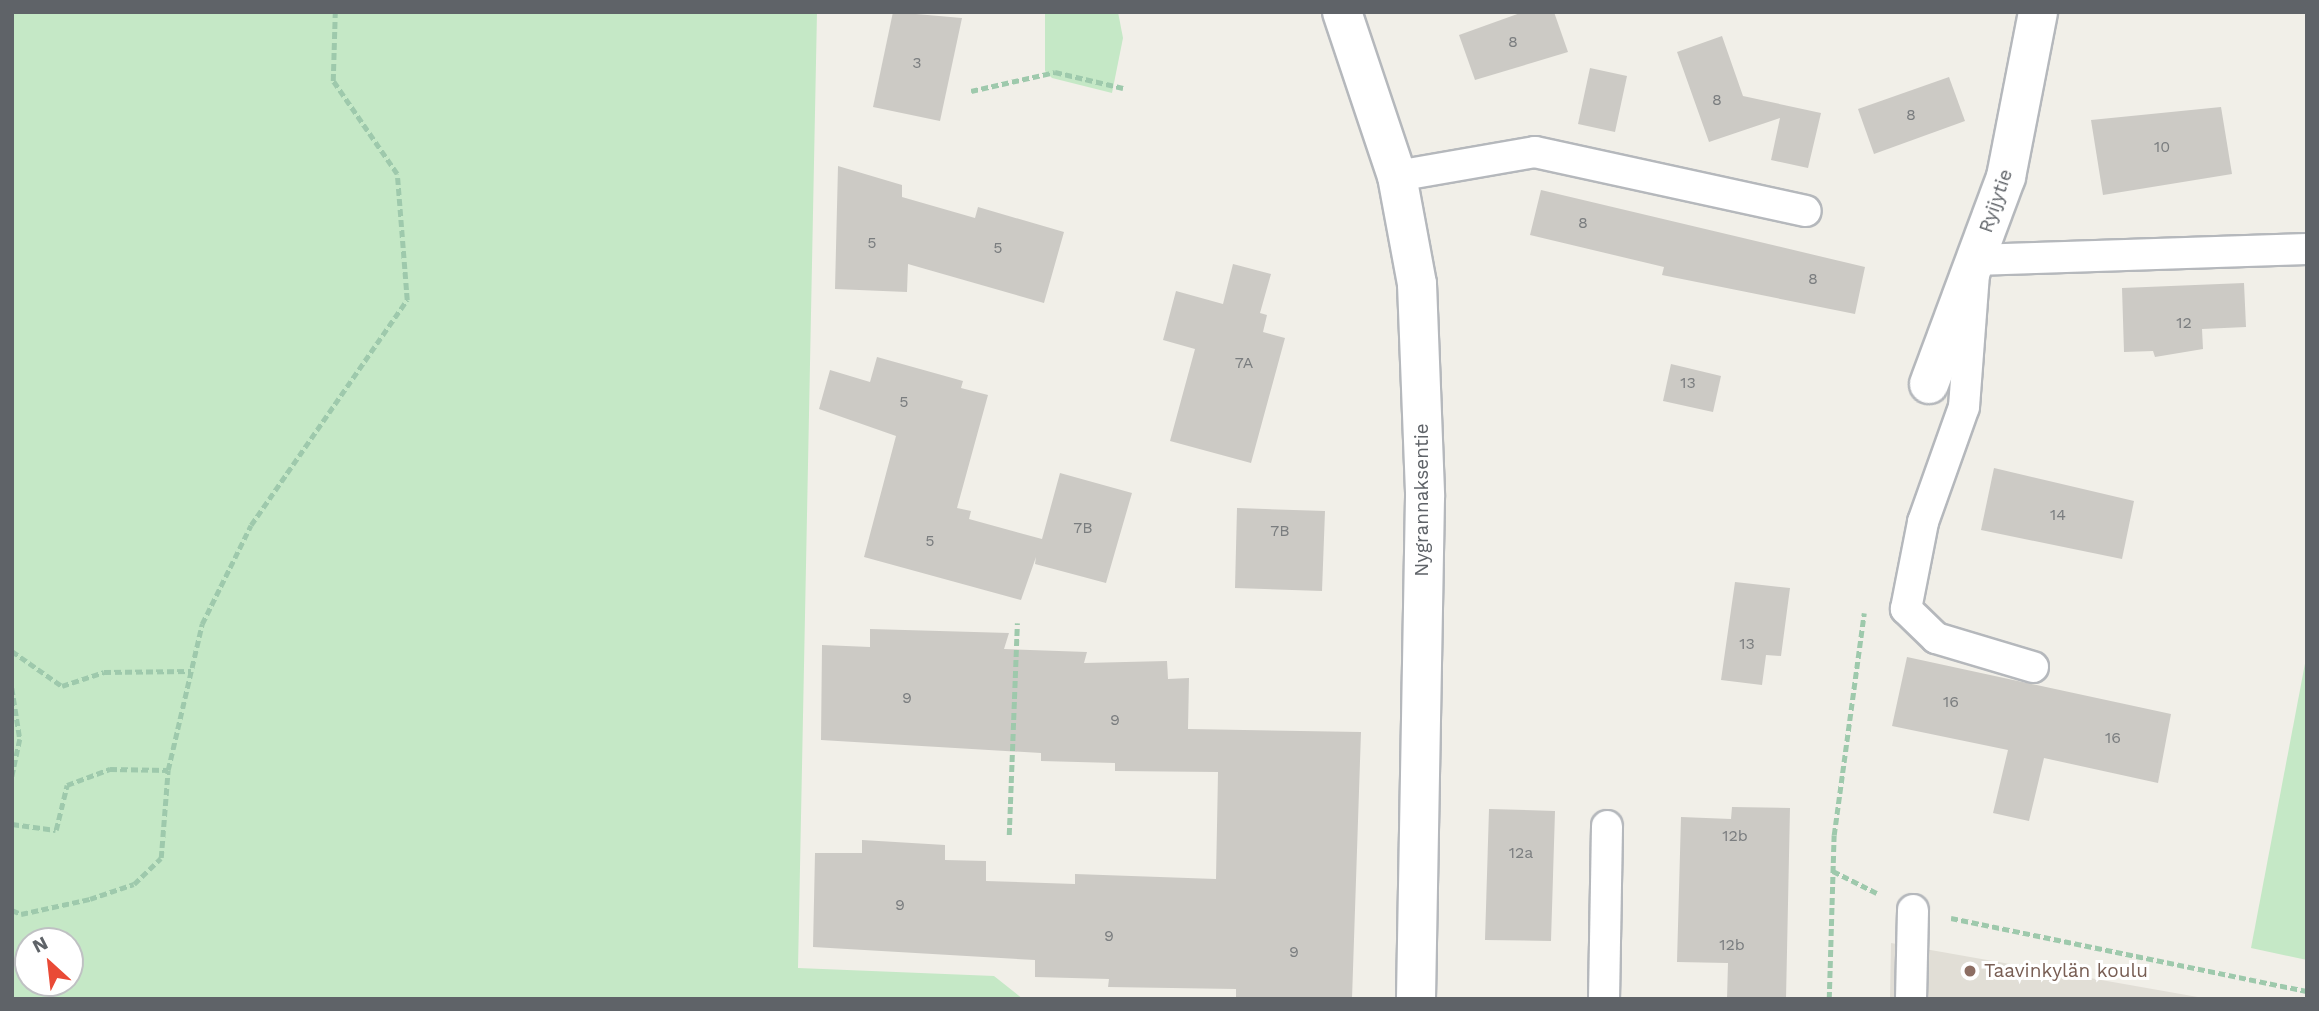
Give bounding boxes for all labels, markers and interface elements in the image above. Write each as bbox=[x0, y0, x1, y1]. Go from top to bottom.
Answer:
house number: 8 bbox=[1508, 32, 1518, 52]
house number: 3 bbox=[912, 53, 922, 73]
house number: 8 bbox=[1712, 90, 1722, 110]
house number: 8 bbox=[1906, 105, 1916, 125]
house number: 10 bbox=[2154, 137, 2170, 157]
street label: Ryijytie bbox=[1975, 166, 2017, 236]
house number: 8 bbox=[1578, 213, 1588, 233]
house number: 5 bbox=[867, 233, 877, 253]
house number: 5 bbox=[993, 238, 1003, 258]
house number: 8 bbox=[1808, 269, 1818, 289]
house number: 12 bbox=[2176, 313, 2192, 333]
house number: 7A bbox=[1235, 353, 1253, 373]
house number: 13 bbox=[1680, 373, 1696, 393]
house number: 5 bbox=[899, 392, 909, 412]
street label: Nygrannaksentie bbox=[1411, 423, 1433, 577]
house number: 14 bbox=[2050, 505, 2066, 525]
house number: 7B bbox=[1073, 518, 1093, 538]
house number: 7B bbox=[1270, 521, 1290, 541]
house number: 5 bbox=[925, 531, 935, 551]
house number: 13 bbox=[1739, 634, 1755, 654]
house number: 9 bbox=[902, 688, 912, 708]
house number: 16 bbox=[1943, 692, 1959, 712]
house number: 9 bbox=[1110, 710, 1120, 730]
house number: 16 bbox=[2105, 728, 2121, 748]
house number: 12b bbox=[1722, 826, 1748, 846]
house number: 12a bbox=[1509, 843, 1533, 863]
house number: 9 bbox=[895, 895, 905, 915]
house number: 9 bbox=[1104, 926, 1114, 946]
north arrow bbox=[14, 927, 84, 997]
text: N bbox=[29, 931, 52, 958]
house number: 12b bbox=[1719, 935, 1745, 955]
house number: 9 bbox=[1289, 942, 1299, 962]
place label: Taavinkylän koulu bbox=[1984, 960, 2148, 982]
marker: Taavinkylän koulu bbox=[1962, 963, 1978, 979]

